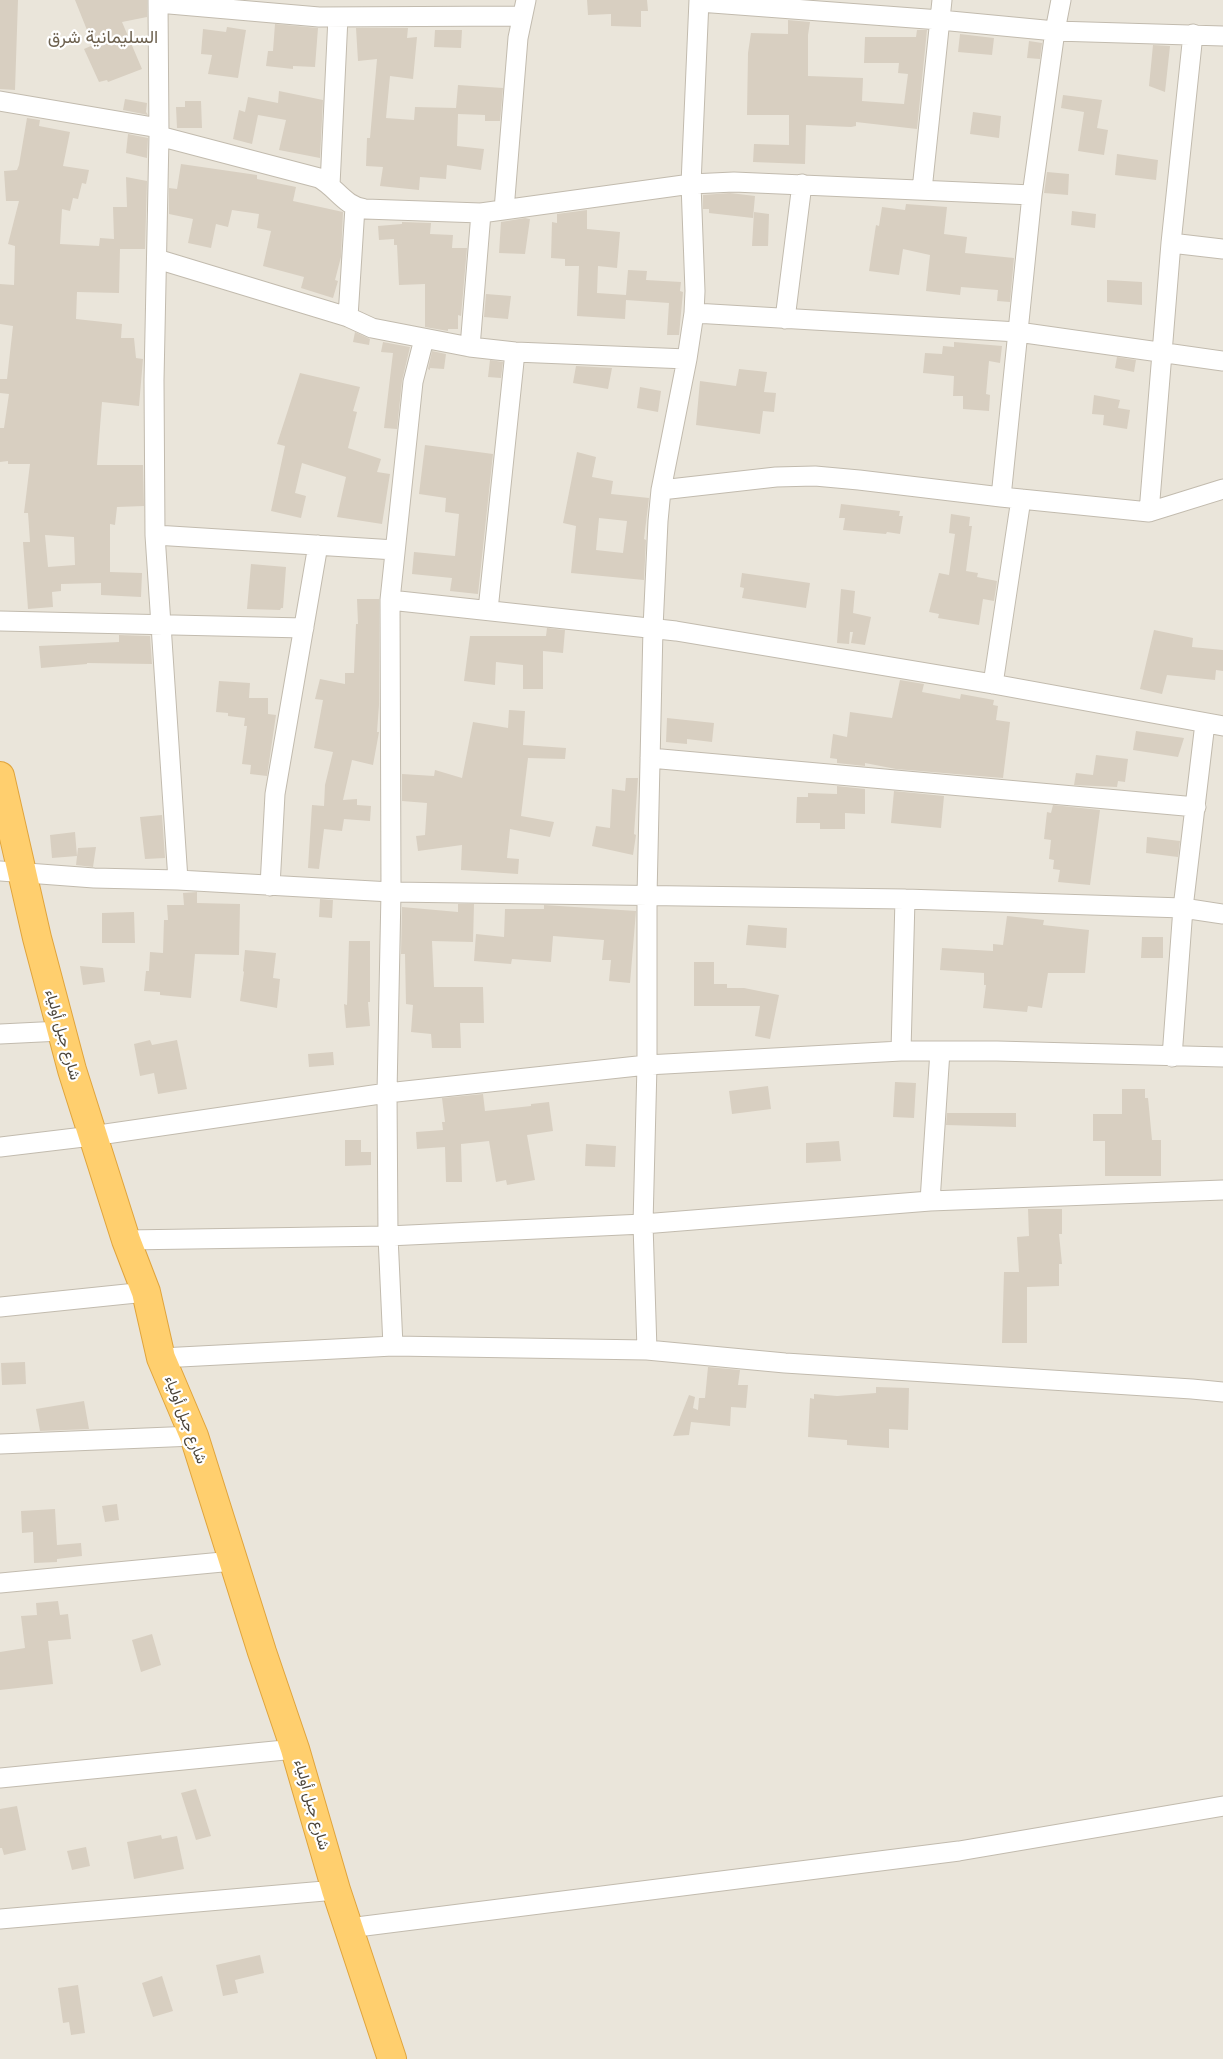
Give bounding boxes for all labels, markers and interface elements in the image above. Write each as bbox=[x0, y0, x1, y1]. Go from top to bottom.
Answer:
district label: السليمانية شرق bbox=[48, 27, 158, 49]
street label: شارع جبل أولياء bbox=[41, 988, 83, 1082]
street label: شارع جبل أولياء bbox=[160, 1373, 210, 1467]
street label: شارع جبل أولياء bbox=[290, 1758, 332, 1852]

